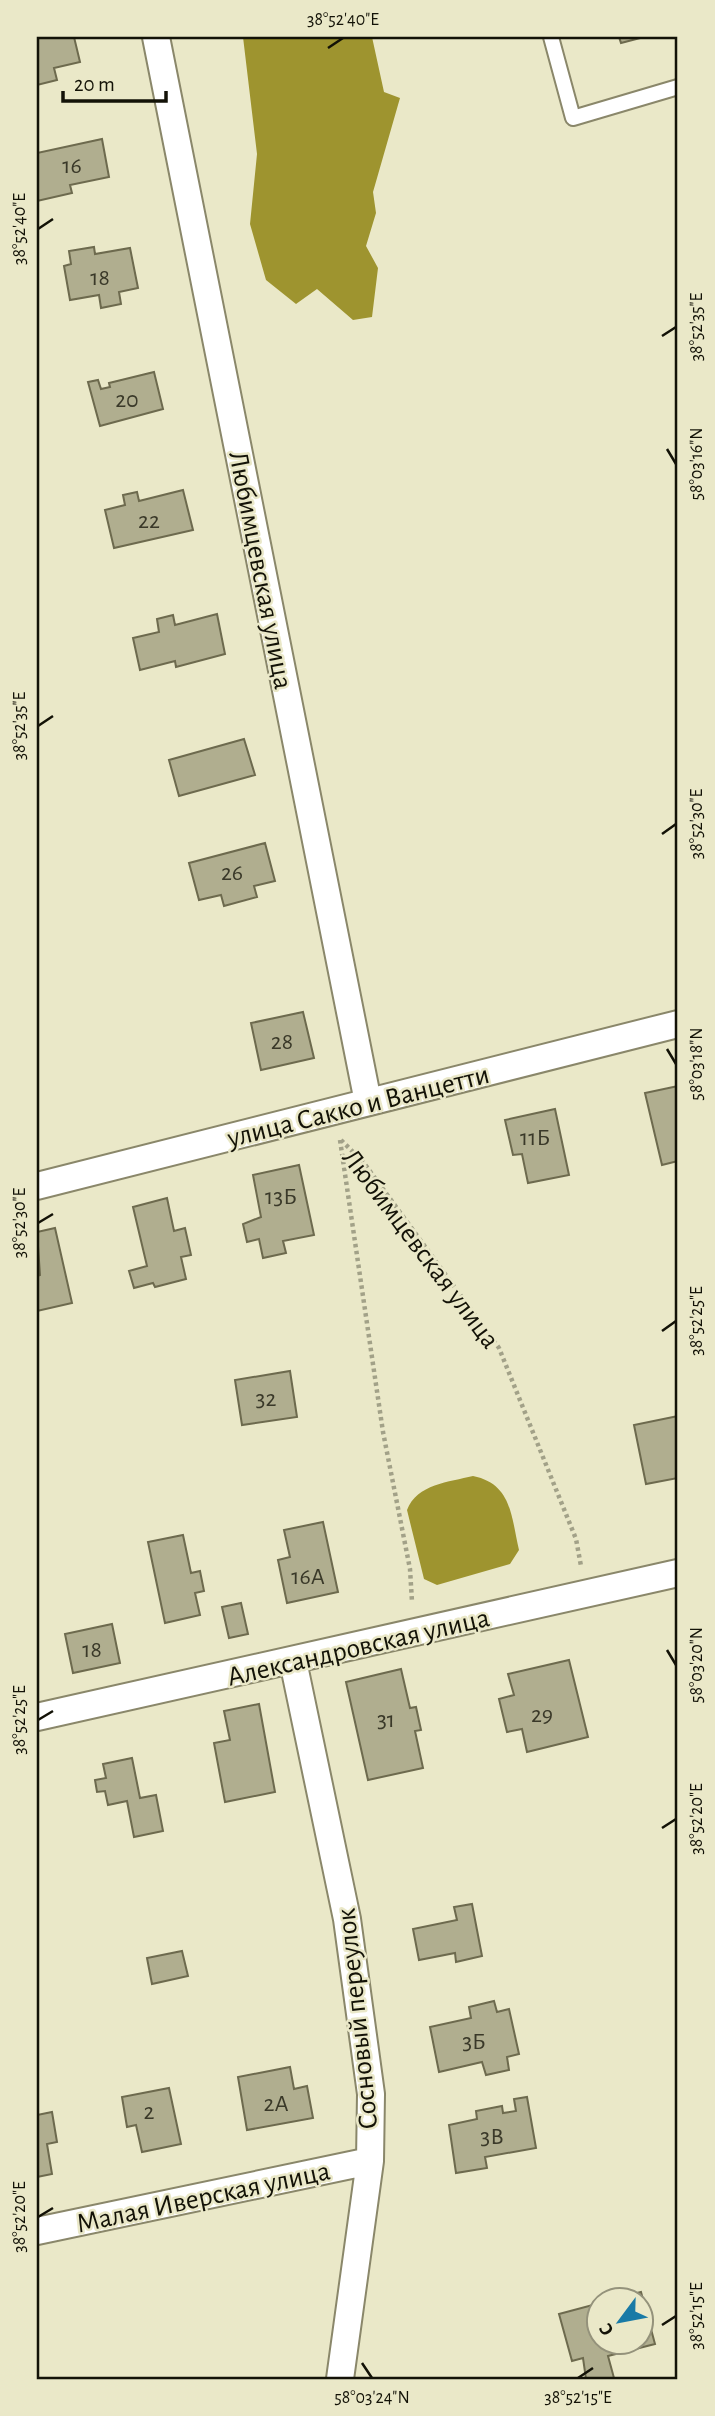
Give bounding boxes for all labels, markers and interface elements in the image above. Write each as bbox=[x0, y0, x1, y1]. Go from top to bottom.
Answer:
text: 38°52'40"E bbox=[307, 11, 379, 29]
scale bar bbox=[63, 60, 166, 104]
text: 20 m bbox=[74, 74, 115, 95]
house number: 16 bbox=[62, 154, 82, 178]
text: 38°52'40"E bbox=[11, 193, 29, 265]
house number: 18 bbox=[90, 266, 110, 290]
text: 38°52'35"E bbox=[688, 292, 706, 361]
house number: 20 bbox=[115, 388, 139, 412]
text: 58°03'16"N bbox=[688, 427, 706, 501]
street label: Любимцевская улица bbox=[223, 449, 297, 692]
house number: 22 bbox=[138, 509, 160, 533]
text: 38°52'35"E bbox=[11, 691, 29, 760]
text: 38°52'30"E bbox=[688, 788, 706, 859]
house number: 26 bbox=[221, 861, 243, 885]
text: 58°03'18"N bbox=[688, 1027, 706, 1101]
house number: 28 bbox=[271, 1030, 293, 1054]
street label: улица Сакко и Ванцетти bbox=[224, 1061, 492, 1153]
house number: 11Б bbox=[520, 1126, 550, 1150]
street label: Любимцевская улица bbox=[337, 1144, 504, 1354]
house number: 13Б bbox=[265, 1185, 297, 1209]
text: 38°52'30"E bbox=[11, 1187, 29, 1258]
text: 38°52'25"E bbox=[688, 1286, 706, 1356]
house number: 32 bbox=[256, 1387, 276, 1411]
house number: 16А bbox=[291, 1565, 325, 1589]
street label: Александровская улица bbox=[225, 1604, 492, 1692]
text: 58°03'20"N bbox=[688, 1627, 706, 1703]
house number: 18 bbox=[82, 1638, 102, 1662]
text: 38°52'25"E bbox=[11, 1685, 29, 1755]
house number: 29 bbox=[531, 1703, 553, 1727]
house number: 31 bbox=[377, 1708, 395, 1732]
text: 38°52'20"E bbox=[688, 1783, 706, 1855]
street label: Сосновый переулок bbox=[332, 1907, 384, 2131]
house number: 3Б bbox=[462, 2030, 486, 2054]
house number: 2А bbox=[263, 2092, 289, 2116]
house number: 2 bbox=[144, 2100, 155, 2124]
house number: 3В bbox=[480, 2125, 504, 2149]
street label: Малая Иверская улица bbox=[74, 2157, 333, 2239]
text: 38°52'20"E bbox=[11, 2181, 29, 2253]
text: 38°52'15"E bbox=[688, 2282, 706, 2350]
north arrow bbox=[586, 2286, 656, 2356]
text: С bbox=[596, 2320, 618, 2339]
text: 58°03'24"N bbox=[334, 2389, 410, 2407]
text: 38°52'15"E bbox=[544, 2389, 612, 2407]

